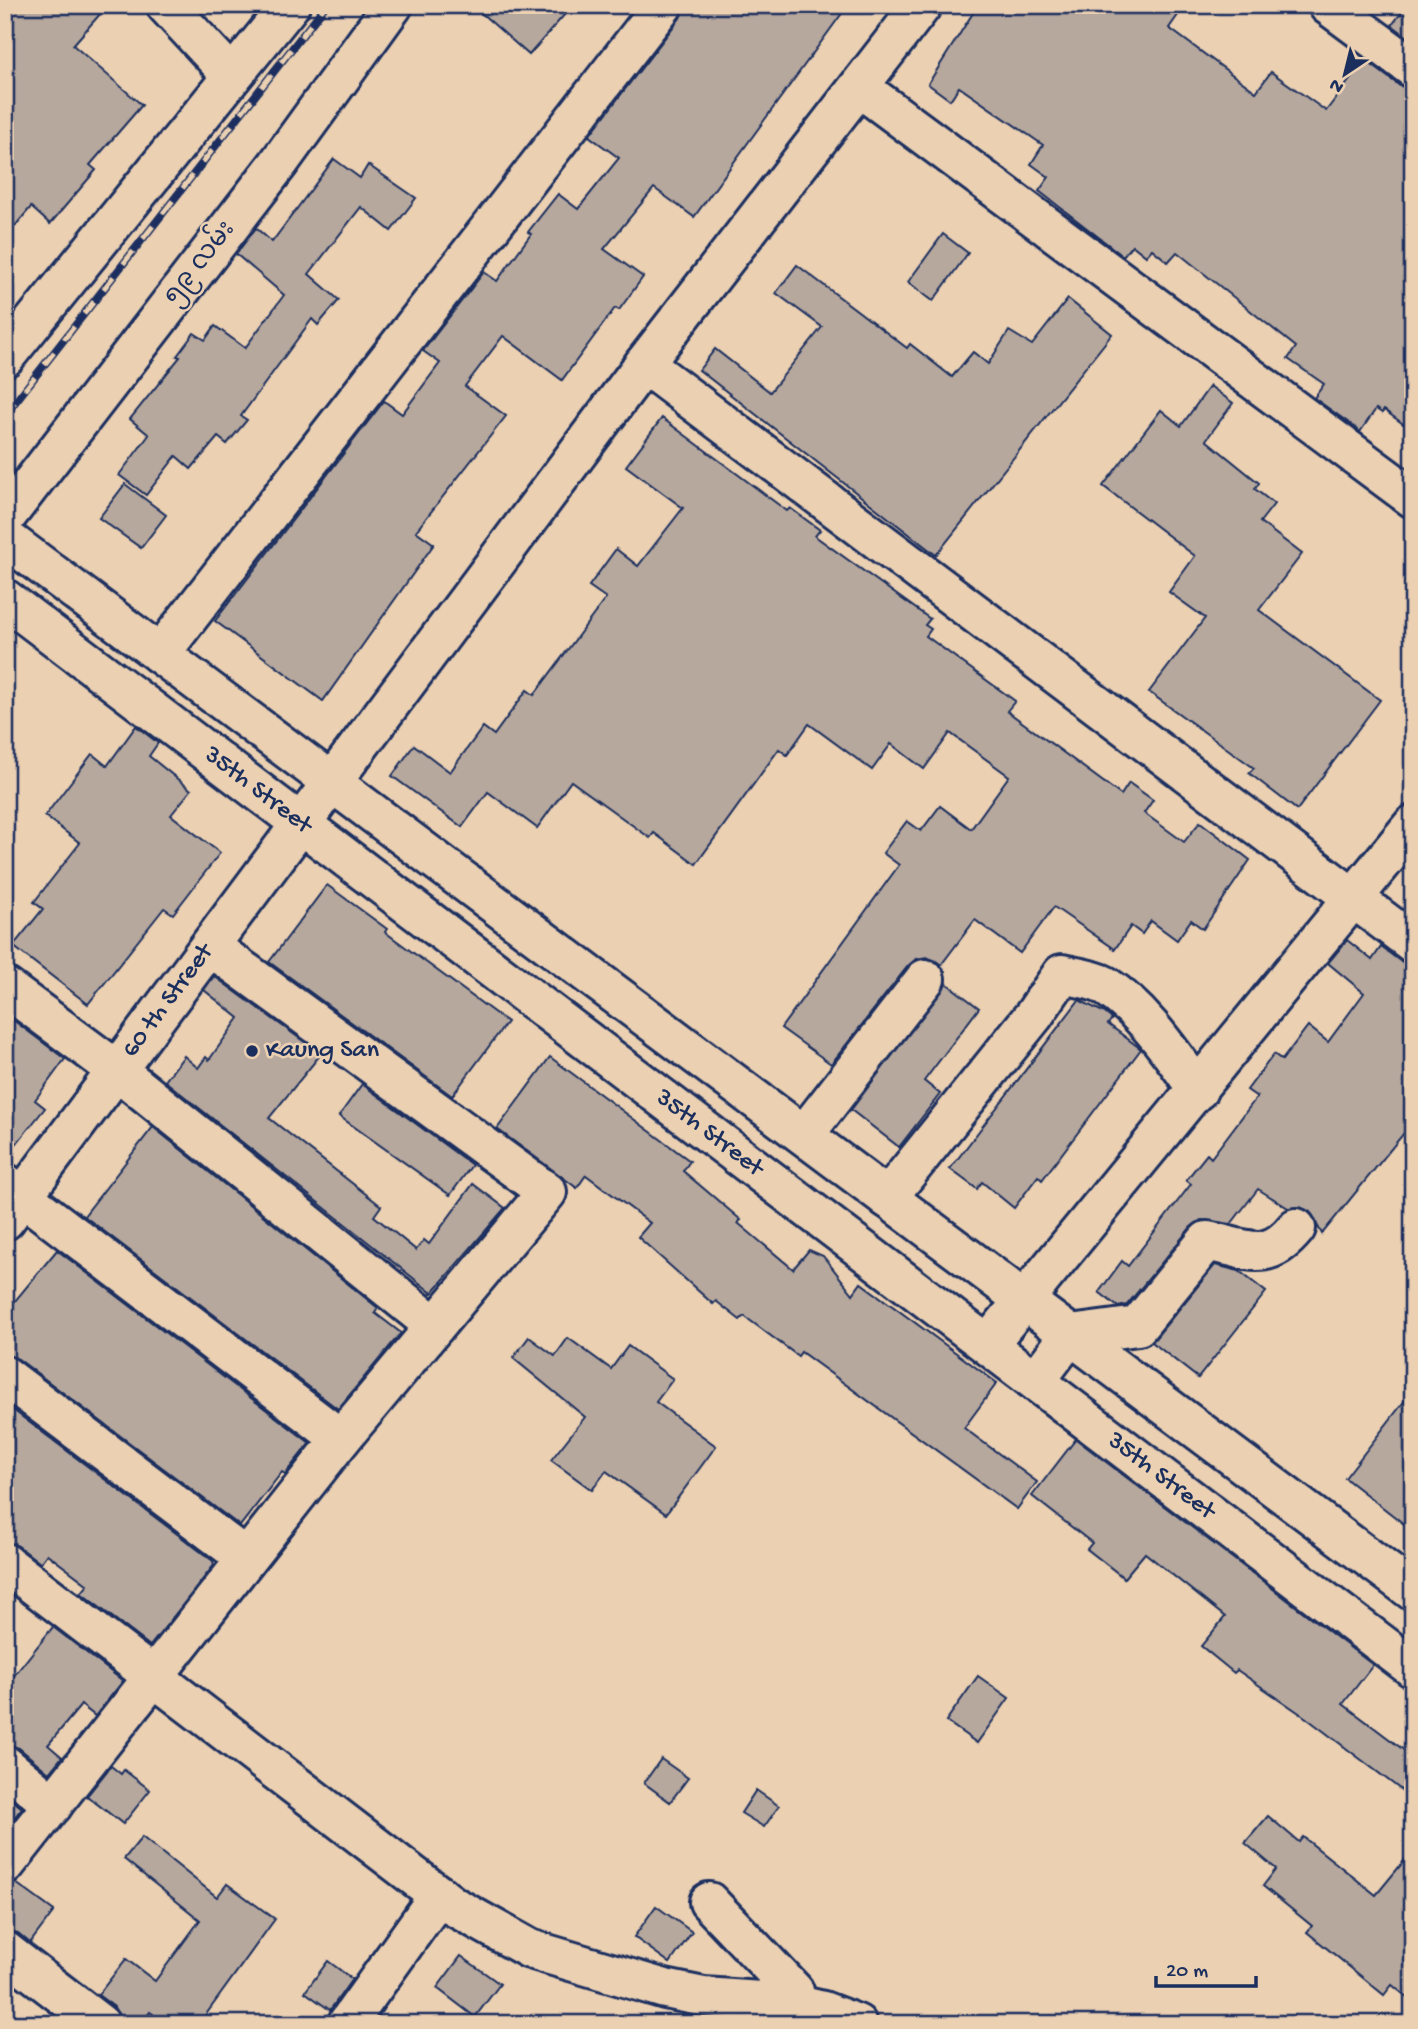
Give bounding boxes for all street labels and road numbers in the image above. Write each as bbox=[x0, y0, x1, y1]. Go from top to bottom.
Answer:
street label: ၅၉ လမ်း bbox=[154, 212, 244, 313]
street label: 35th Street bbox=[197, 739, 319, 843]
street label: 60 th Street bbox=[116, 936, 222, 1064]
street label: 35th Street bbox=[648, 1082, 771, 1186]
street label: 35th Street bbox=[1100, 1425, 1223, 1529]

